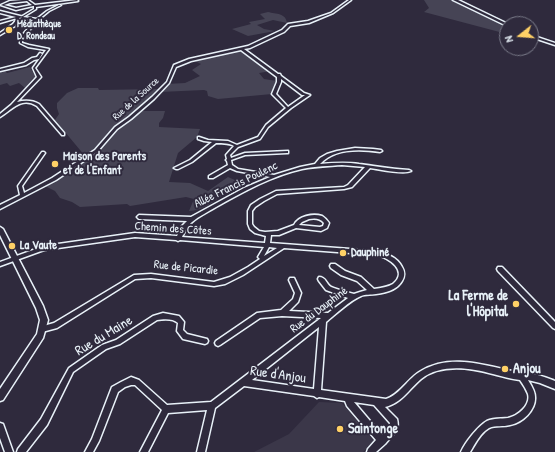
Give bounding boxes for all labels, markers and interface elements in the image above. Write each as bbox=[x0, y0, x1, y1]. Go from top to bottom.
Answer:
north arrow bbox=[499, 16, 539, 56]
place label: Médiathèque D. Rondeau bbox=[17, 18, 61, 42]
marker: Médiathèque D. Rondeau bbox=[4, 25, 14, 35]
text: N bbox=[501, 34, 516, 44]
street label: Rue de la Source bbox=[110, 75, 162, 123]
place label: Maison des Parents et de l'Enfant bbox=[63, 150, 146, 178]
marker: Maison des Parents et de l'Enfant bbox=[50, 159, 60, 169]
street label: Allée Francis Poulenc bbox=[192, 159, 280, 211]
street label: Chemin des Côtes bbox=[134, 219, 212, 239]
place label: La Vaute bbox=[20, 239, 57, 253]
marker: La Vaute bbox=[7, 241, 17, 251]
place label: Dauphiné bbox=[351, 246, 389, 260]
marker: Dauphiné bbox=[338, 248, 348, 258]
street label: Rue de Picardie bbox=[153, 257, 219, 279]
street label: Rue du Dauphiné bbox=[287, 284, 351, 336]
place label: La Ferme de l'Hôpital bbox=[449, 288, 508, 320]
marker: La Ferme de l'Hôpital bbox=[511, 299, 521, 309]
street label: Rue du Maine bbox=[72, 312, 136, 360]
place label: Anjou bbox=[513, 361, 541, 377]
street label: Rue d'Anjou bbox=[249, 363, 307, 387]
marker: Anjou bbox=[500, 364, 510, 374]
place label: Saintonge bbox=[348, 421, 398, 437]
marker: Saintonge bbox=[335, 424, 345, 434]

